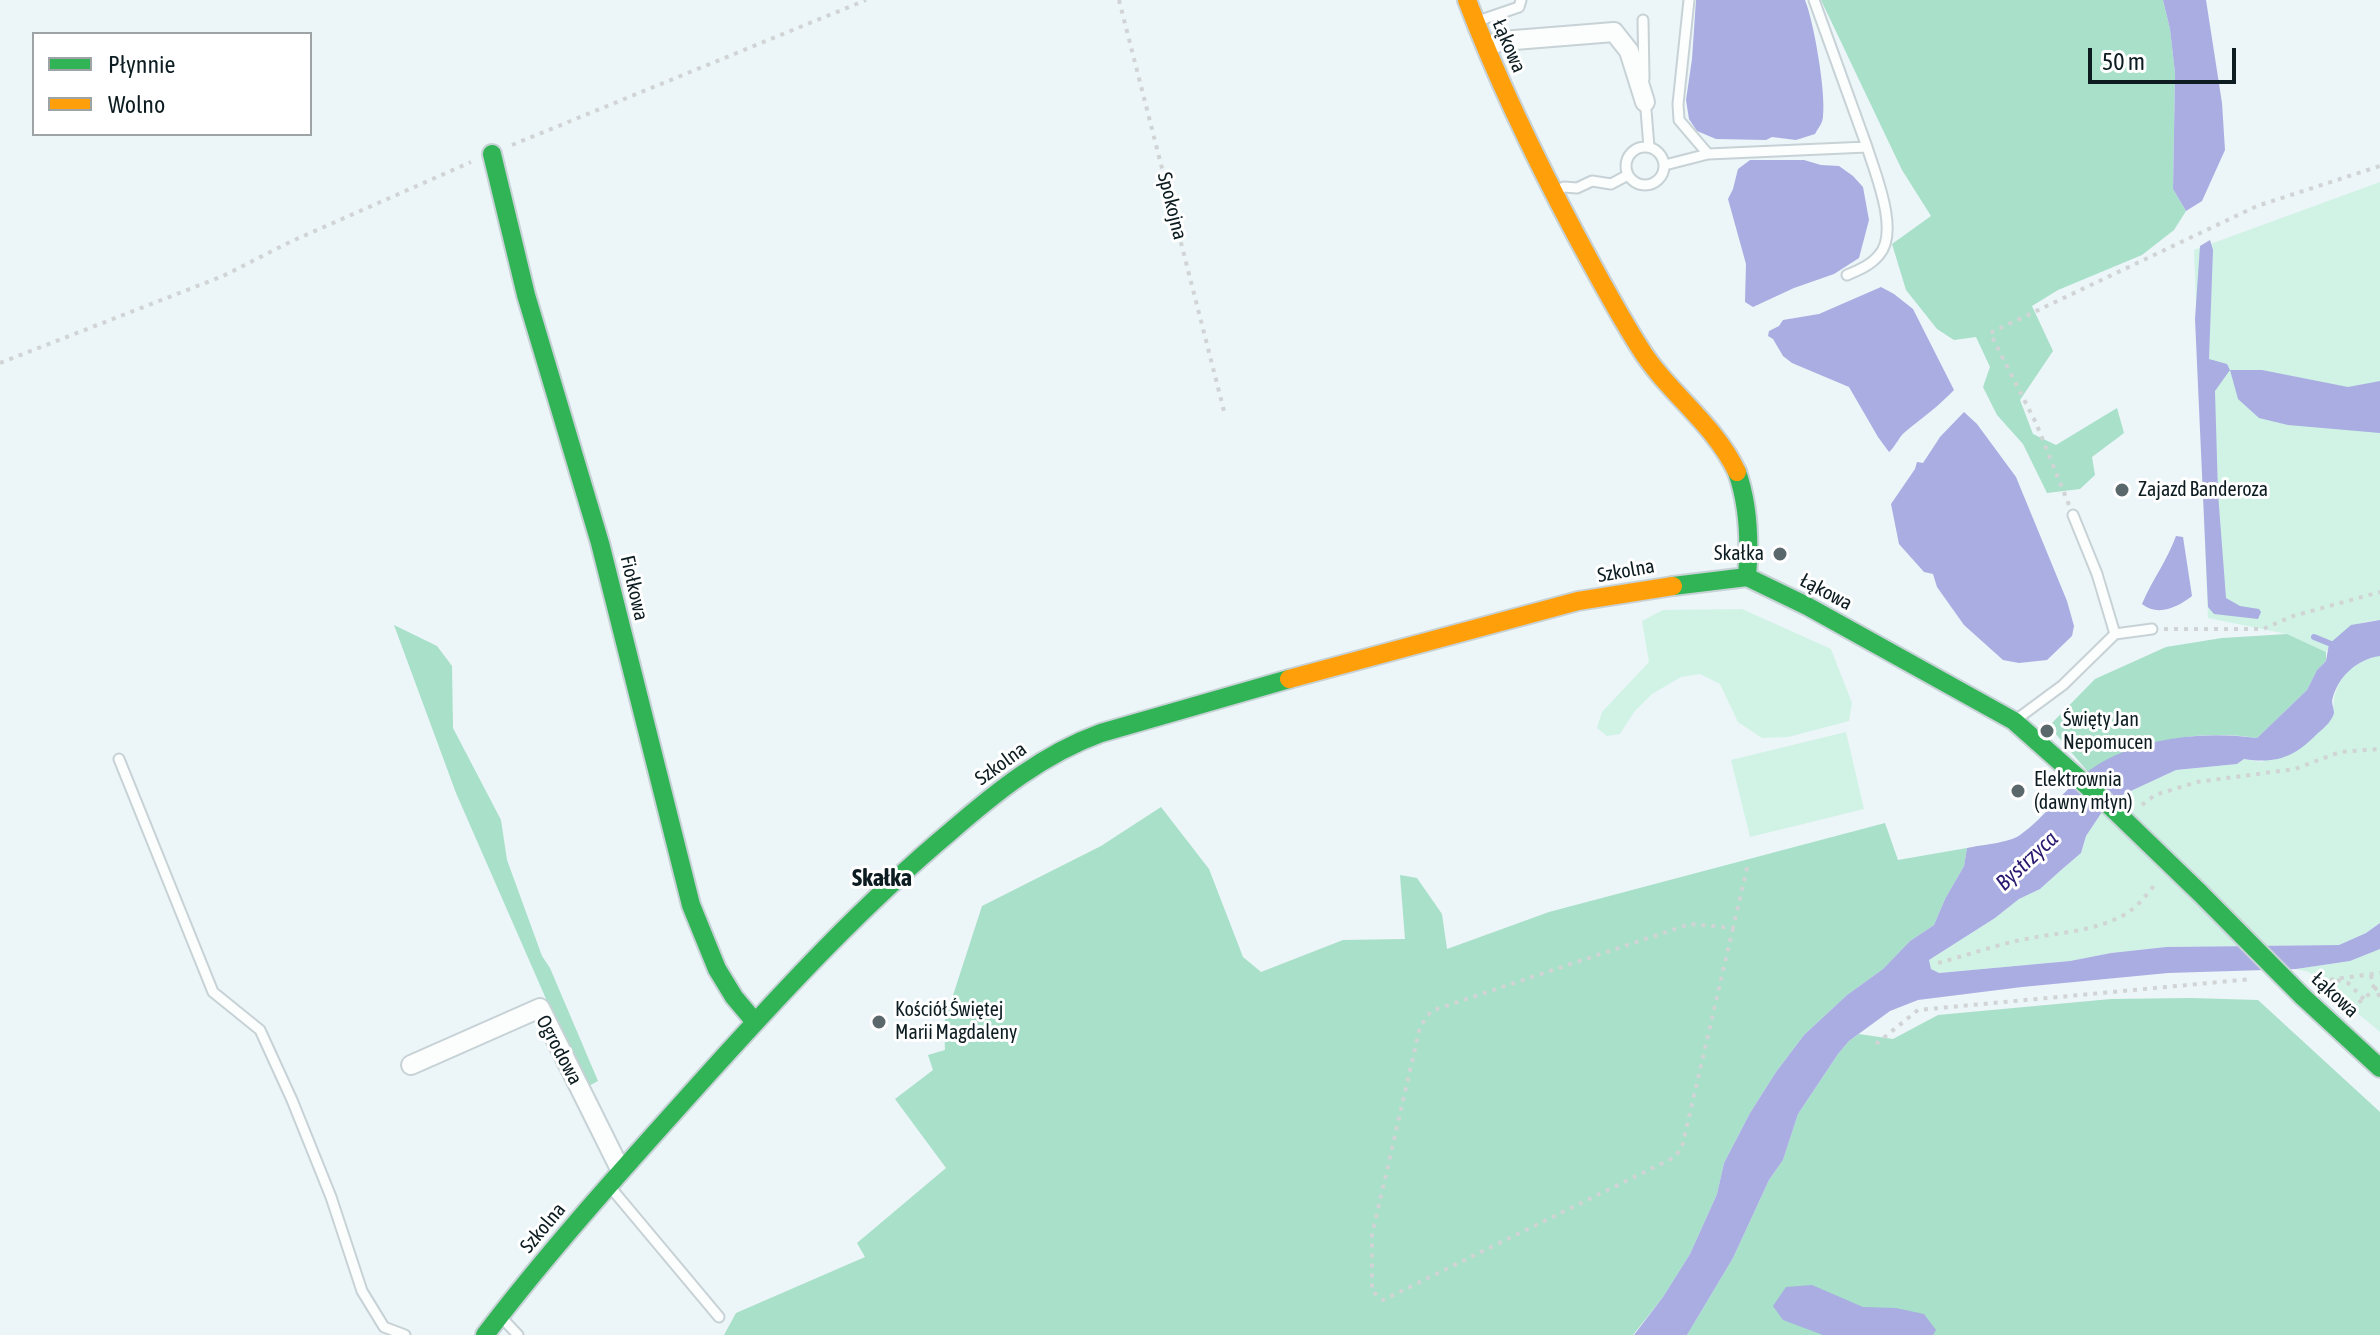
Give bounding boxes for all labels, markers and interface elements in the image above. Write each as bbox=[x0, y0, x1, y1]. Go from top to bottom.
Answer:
street label: Łąkowa bbox=[1487, 16, 1531, 76]
legend bbox=[32, 32, 312, 136]
scale bar bbox=[2092, 32, 2240, 82]
text: 50 m bbox=[2102, 48, 2145, 75]
text: Płynnie bbox=[108, 51, 175, 78]
text: Wolno bbox=[108, 91, 165, 118]
street label: Spokojna bbox=[1152, 170, 1192, 242]
place label: Zajazd Banderoza bbox=[2138, 478, 2268, 502]
marker: Zajazd Banderoza bbox=[2113, 481, 2131, 499]
place label: Skałka bbox=[1714, 542, 1764, 566]
marker: Skałka bbox=[1771, 545, 1789, 563]
street label: Fiołkowa bbox=[615, 553, 653, 623]
street label: Szkolna bbox=[1596, 554, 1656, 588]
street label: Łąkowa bbox=[1796, 568, 1856, 616]
place label: Święty Jan Nepomucen bbox=[2063, 708, 2153, 755]
marker: Święty Jan Nepomucen bbox=[2038, 722, 2056, 740]
street label: Szkolna bbox=[971, 737, 1031, 791]
place label: Elektrownia (dawny młyn) bbox=[2034, 768, 2132, 815]
marker: Elektrownia (dawny młyn) bbox=[2009, 782, 2027, 800]
water label: Bystrzyca bbox=[1990, 826, 2064, 896]
district label: Skałka bbox=[852, 864, 912, 892]
street label: Łąkowa bbox=[2306, 967, 2364, 1023]
place label: Kościół Świętej Marii Magdaleny bbox=[895, 998, 1017, 1045]
street label: Ogrodowa bbox=[531, 1011, 587, 1089]
marker: Kościół Świętej Marii Magdaleny bbox=[870, 1013, 888, 1031]
street label: Szkolna bbox=[515, 1198, 571, 1258]

